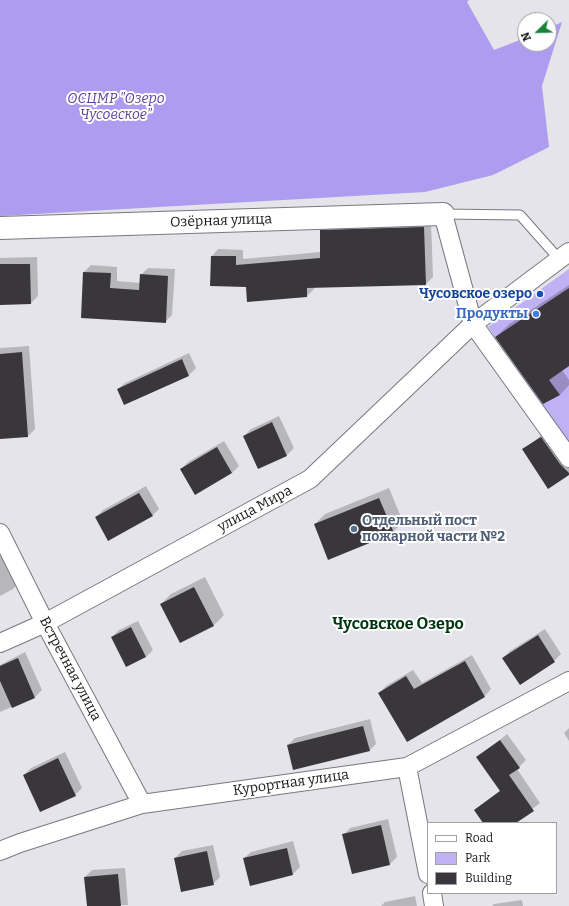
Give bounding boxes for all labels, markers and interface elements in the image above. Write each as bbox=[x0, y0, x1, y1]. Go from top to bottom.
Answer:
north arrow bbox=[517, 12, 557, 52]
text: N bbox=[519, 30, 534, 43]
park label: ОСЦМР "Озеро Чусовское" bbox=[67, 91, 165, 124]
street label: Озёрная улица bbox=[170, 211, 272, 231]
place label: Чусовское озеро bbox=[419, 286, 532, 302]
marker: Чусовское озеро bbox=[535, 289, 545, 299]
place label: Продукты bbox=[456, 306, 528, 322]
marker: Продукты bbox=[531, 309, 541, 319]
street label: улица Мира bbox=[215, 482, 295, 536]
place label: Отдельный пост пожарной части №2 bbox=[362, 513, 505, 546]
marker: Отдельный пост пожарной части №2 bbox=[349, 524, 359, 534]
street label: Встречная улица bbox=[35, 614, 105, 724]
district label: Чусовское Озеро bbox=[332, 615, 464, 635]
street label: Курортная улица bbox=[232, 767, 350, 799]
legend bbox=[427, 822, 557, 894]
text: Road bbox=[465, 831, 493, 845]
text: Park bbox=[465, 851, 490, 865]
text: Building bbox=[465, 871, 512, 885]

